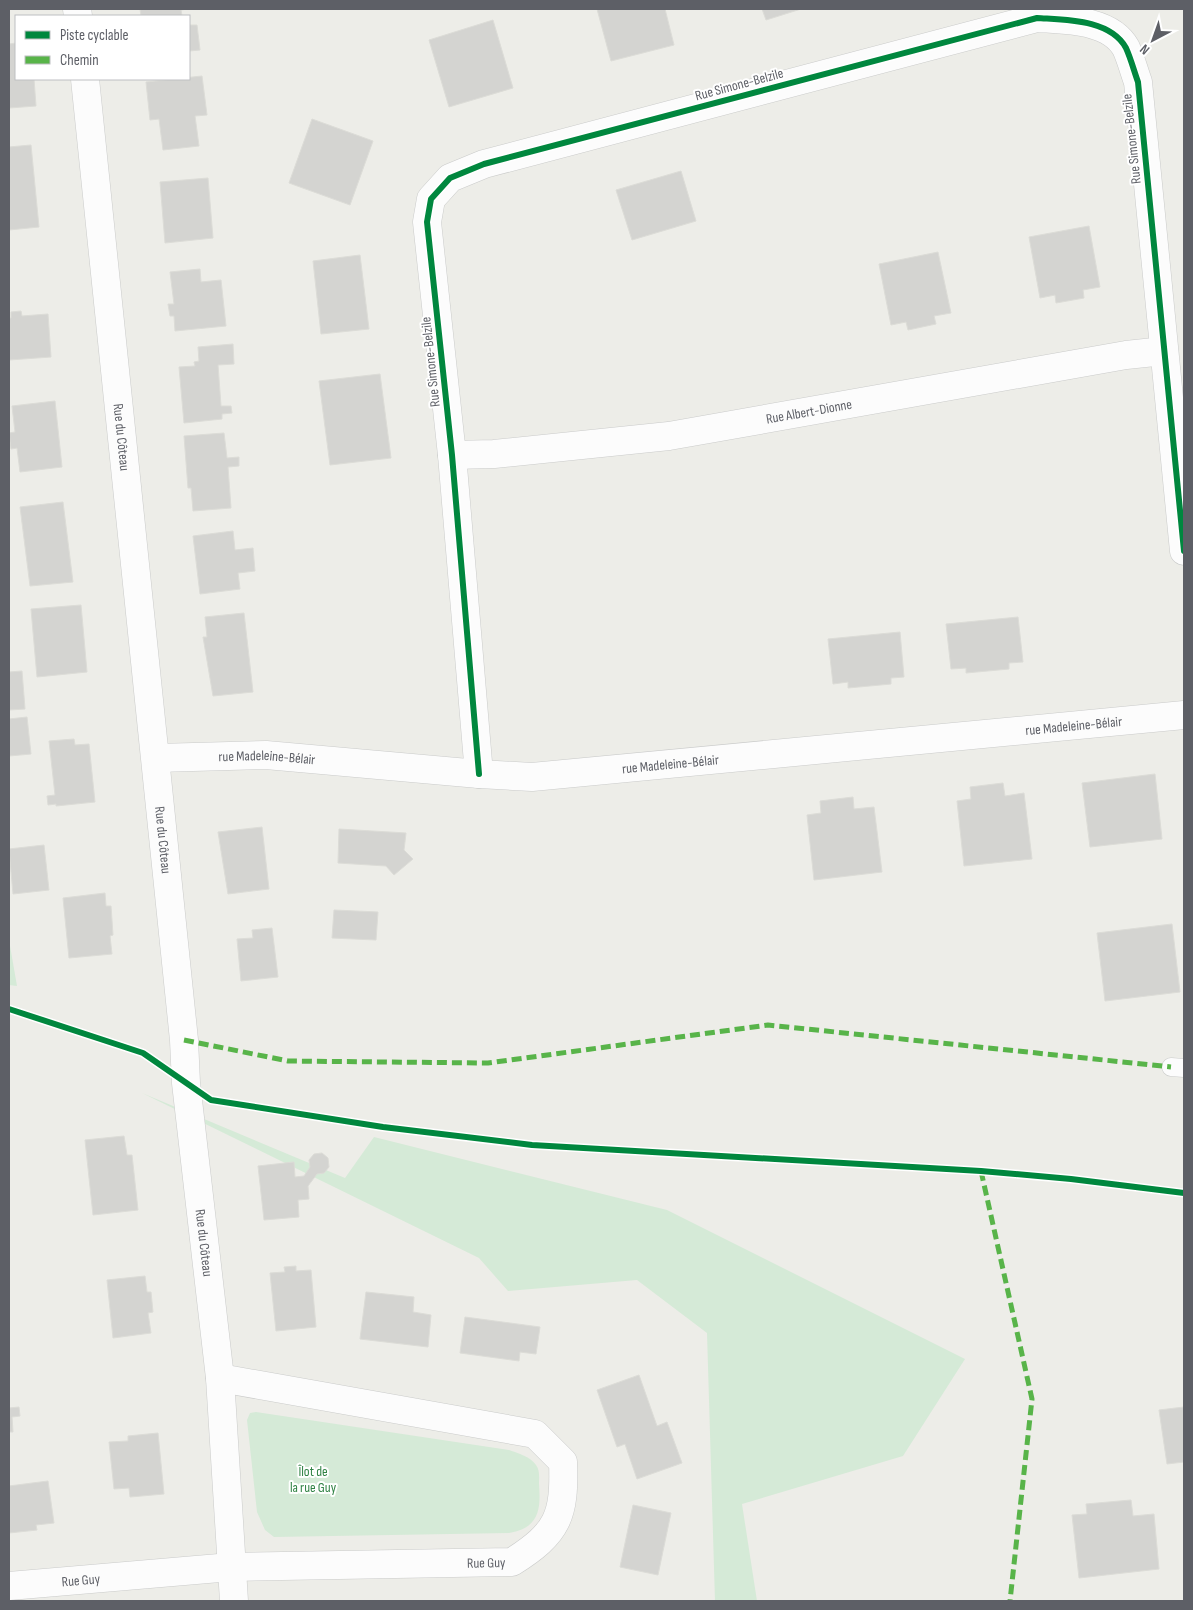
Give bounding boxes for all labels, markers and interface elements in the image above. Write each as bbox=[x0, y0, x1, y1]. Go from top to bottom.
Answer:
legend bbox=[15, 15, 190, 80]
north arrow bbox=[1128, 15, 1178, 65]
text: Piste cyclable bbox=[60, 26, 129, 45]
text: N bbox=[1136, 41, 1153, 58]
text: Chemin bbox=[60, 51, 99, 70]
street label: Rue Simone-Belzile bbox=[693, 65, 785, 104]
street label: Rue Simone-Belzile bbox=[1118, 93, 1145, 185]
street label: Rue Simone-Belzile bbox=[417, 316, 444, 408]
street label: Rue Albert-Dionne bbox=[765, 396, 853, 428]
street label: Rue du Côteau bbox=[109, 403, 133, 472]
street label: rue Madeleine-Bélair bbox=[1024, 713, 1123, 739]
street label: rue Madeleine-Bélair bbox=[218, 747, 316, 768]
street label: rue Madeleine-Bélair bbox=[621, 751, 720, 777]
street label: Rue du Côteau bbox=[151, 805, 175, 875]
street label: Rue du Côteau bbox=[192, 1208, 216, 1278]
park label: Îlot de la rue Guy bbox=[290, 1463, 337, 1496]
street label: Rue Guy bbox=[467, 1554, 506, 1572]
street label: Rue Guy bbox=[61, 1570, 101, 1590]

